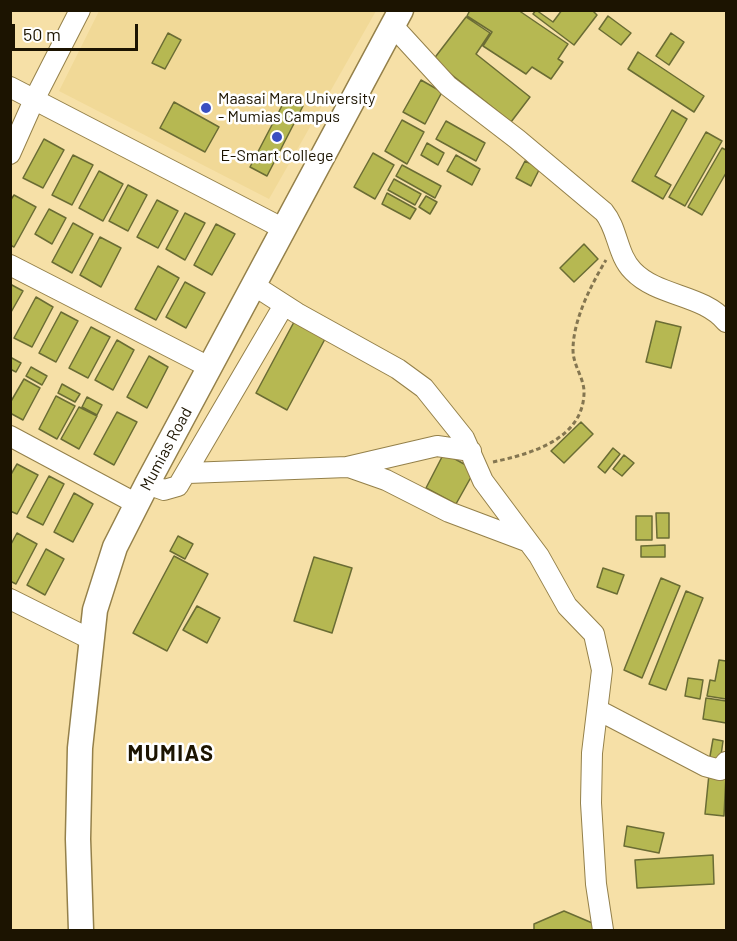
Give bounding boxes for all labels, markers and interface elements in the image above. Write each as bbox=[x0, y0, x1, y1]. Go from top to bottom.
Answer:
scale bar bbox=[15, 12, 141, 50]
text: 50 m bbox=[23, 23, 61, 45]
place label: Maasai Mara University - Mumias Campus bbox=[218, 89, 375, 127]
marker: Maasai Mara University - Mumias Campus bbox=[199, 101, 213, 115]
marker: E-Smart College bbox=[270, 130, 284, 144]
place label: E-Smart College bbox=[220, 146, 334, 166]
street label: Mumias Road bbox=[136, 404, 196, 494]
district label: MUMIAS bbox=[128, 741, 214, 767]

